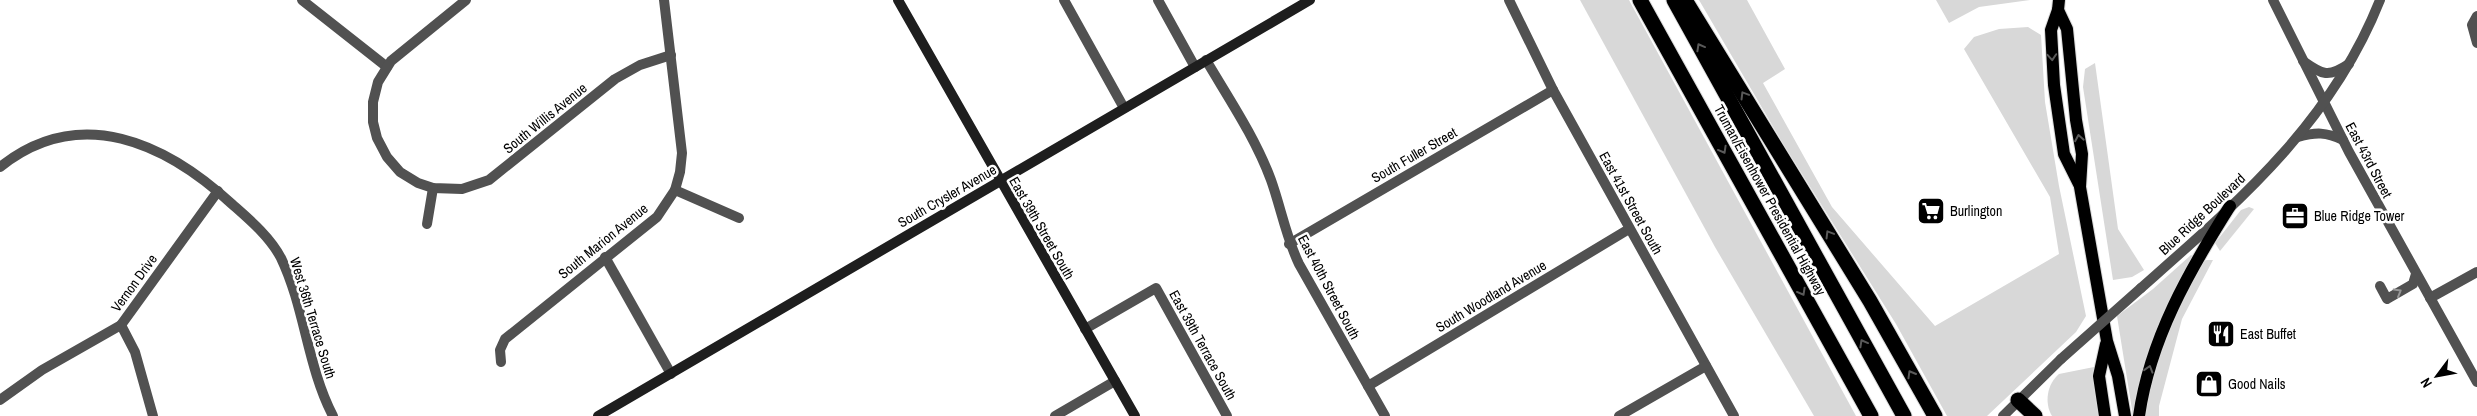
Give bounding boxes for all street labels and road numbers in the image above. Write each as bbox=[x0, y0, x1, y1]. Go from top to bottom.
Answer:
street label: South Willis Avenue bbox=[499, 79, 591, 157]
street label: Truman/Eisenhower Presidential Highway bbox=[1710, 102, 1830, 299]
street label: East 43rd Street bbox=[2342, 119, 2396, 201]
street label: South Fuller Street bbox=[1368, 123, 1460, 187]
street label: East 41st Street South bbox=[1595, 148, 1667, 258]
street label: South Crysler Avenue bbox=[895, 160, 999, 232]
street label: Blue Ridge Boulevard bbox=[2155, 169, 2249, 259]
street label: East 39th Street South bbox=[1005, 173, 1079, 283]
street label: South Marion Avenue bbox=[555, 199, 651, 283]
street label: East 40th Street South bbox=[1294, 232, 1364, 342]
street label: Vernon Drive bbox=[107, 251, 161, 315]
street label: West 36th Terrace South bbox=[286, 255, 340, 381]
street label: South Woodland Avenue bbox=[1432, 256, 1550, 336]
street label: East 39th Terrace South bbox=[1165, 287, 1241, 403]

